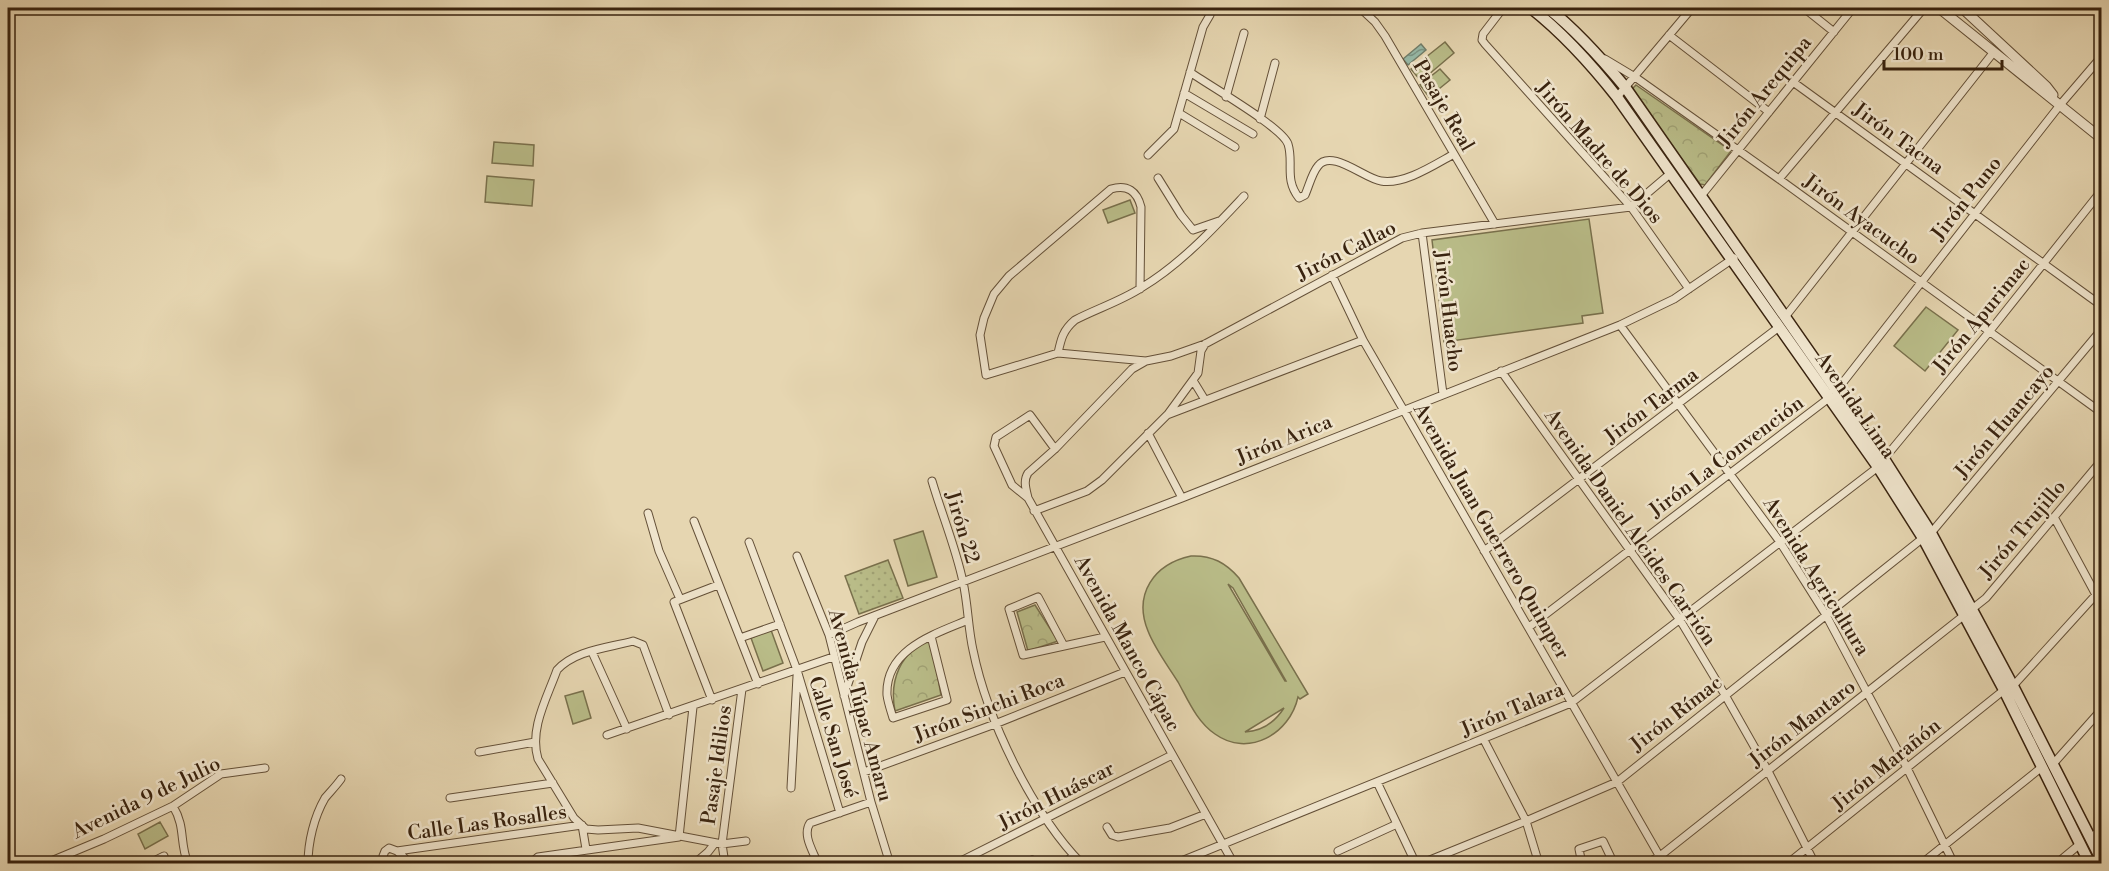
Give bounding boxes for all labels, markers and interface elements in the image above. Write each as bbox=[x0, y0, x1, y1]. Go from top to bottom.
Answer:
street label: Jirón Arequipa bbox=[1712, 31, 1818, 153]
scale bar bbox=[1884, 33, 2002, 71]
text: 100 m bbox=[1893, 43, 1944, 66]
street label: Pasaje Real bbox=[1406, 55, 1479, 156]
street label: Jirón Madre de Dios bbox=[1529, 76, 1668, 230]
street label: Jirón Tacna bbox=[1847, 97, 1949, 181]
street label: Jirón Puno bbox=[1926, 152, 2008, 247]
street label: Jirón Ayacucho bbox=[1797, 169, 1924, 271]
street label: Jirón Callao bbox=[1292, 216, 1401, 288]
street label: Jirón Huacho bbox=[1428, 248, 1467, 373]
street label: Jirón Apurimac bbox=[1927, 253, 2036, 380]
street label: Avenida Lima bbox=[1808, 347, 1901, 465]
street label: Jirón Huancayo bbox=[1949, 360, 2060, 485]
street label: Jirón Tarma bbox=[1599, 362, 1705, 450]
street label: Jirón La Convención bbox=[1644, 391, 1809, 524]
street label: Avenida Juan Guerrero Quimper bbox=[1406, 398, 1575, 665]
street label: Avenida Daniel Alcides Carrión bbox=[1538, 404, 1721, 651]
street label: Jirón Arica bbox=[1232, 410, 1337, 471]
street label: Jirón Trujillo bbox=[1974, 475, 2072, 585]
street label: Jirón 22 bbox=[938, 487, 984, 567]
street label: Avenida Agricultura bbox=[1756, 492, 1875, 661]
street label: Avenida Manco Cápac bbox=[1067, 550, 1185, 736]
street label: Avenida Túpac Amaru bbox=[822, 605, 897, 805]
street label: Jirón Sinchi Roca bbox=[910, 668, 1069, 749]
street label: Jirón Rímac bbox=[1625, 671, 1728, 758]
street label: Calle San José bbox=[802, 673, 863, 801]
street label: Jirón Mantaro bbox=[1744, 675, 1861, 774]
street label: Jirón Talara bbox=[1457, 677, 1569, 744]
street label: Pasaje Idilios bbox=[697, 704, 738, 827]
street label: Jirón Marañón bbox=[1827, 714, 1947, 817]
street label: Avenida 9 de Julio bbox=[67, 752, 225, 846]
street label: Jirón Huáscar bbox=[994, 756, 1119, 837]
street label: Calle Las Rosalles bbox=[406, 800, 568, 847]

